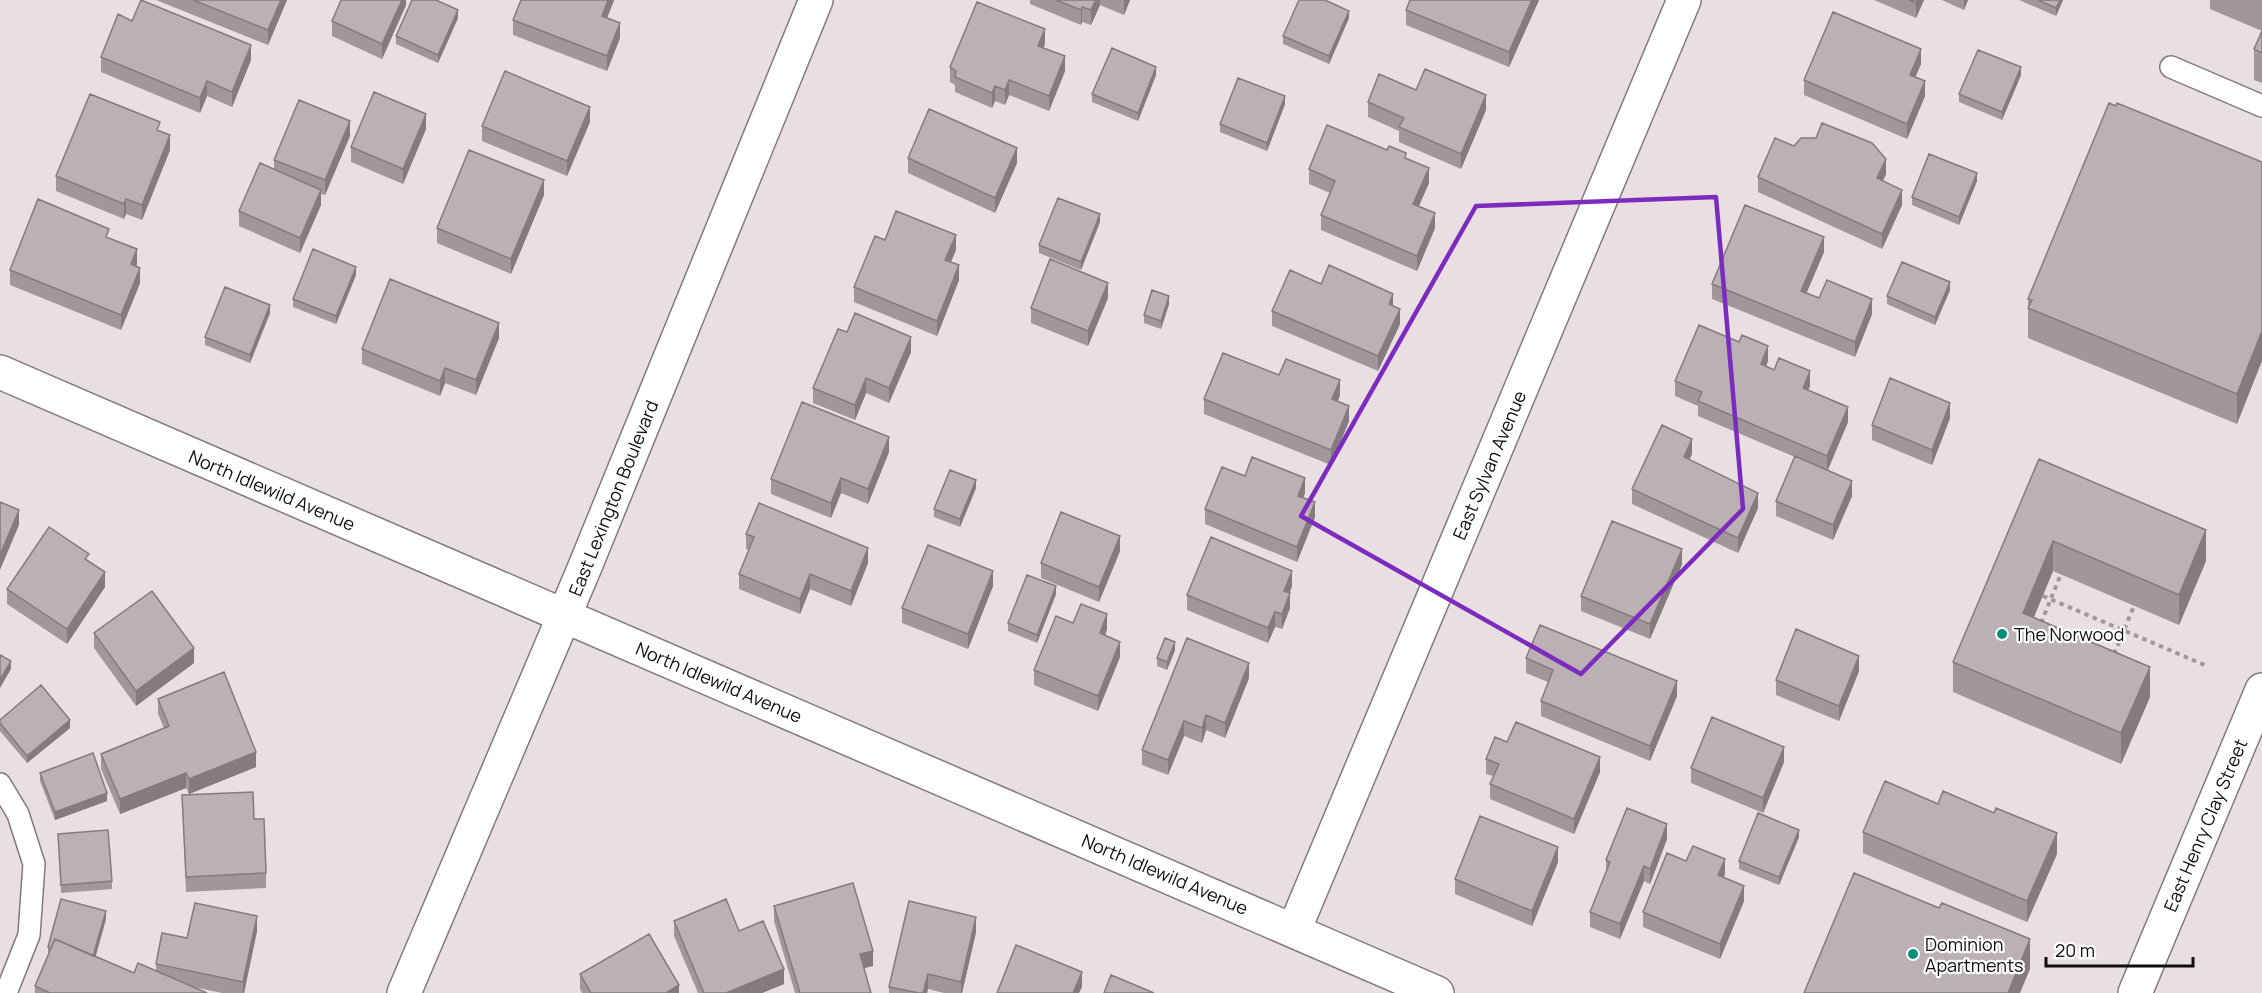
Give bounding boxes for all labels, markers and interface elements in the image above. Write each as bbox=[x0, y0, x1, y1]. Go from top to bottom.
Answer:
street label: East Sylvan Avenue bbox=[1447, 387, 1531, 543]
street label: East Lexington Boulevard bbox=[563, 397, 663, 599]
street label: North Idlewild Avenue bbox=[185, 444, 359, 536]
place label: The Norwood bbox=[2014, 622, 2124, 646]
marker: The Norwood bbox=[1995, 627, 2009, 641]
street label: North Idlewild Avenue bbox=[632, 636, 806, 728]
street label: East Henry Clay Street bbox=[2158, 735, 2252, 915]
street label: North Idlewild Avenue bbox=[1078, 828, 1252, 920]
scale bar bbox=[2046, 930, 2193, 968]
place label: Dominion Apartments bbox=[1925, 932, 2024, 977]
text: 20 m bbox=[2055, 938, 2095, 962]
marker: Dominion Apartments bbox=[1906, 947, 1920, 961]

